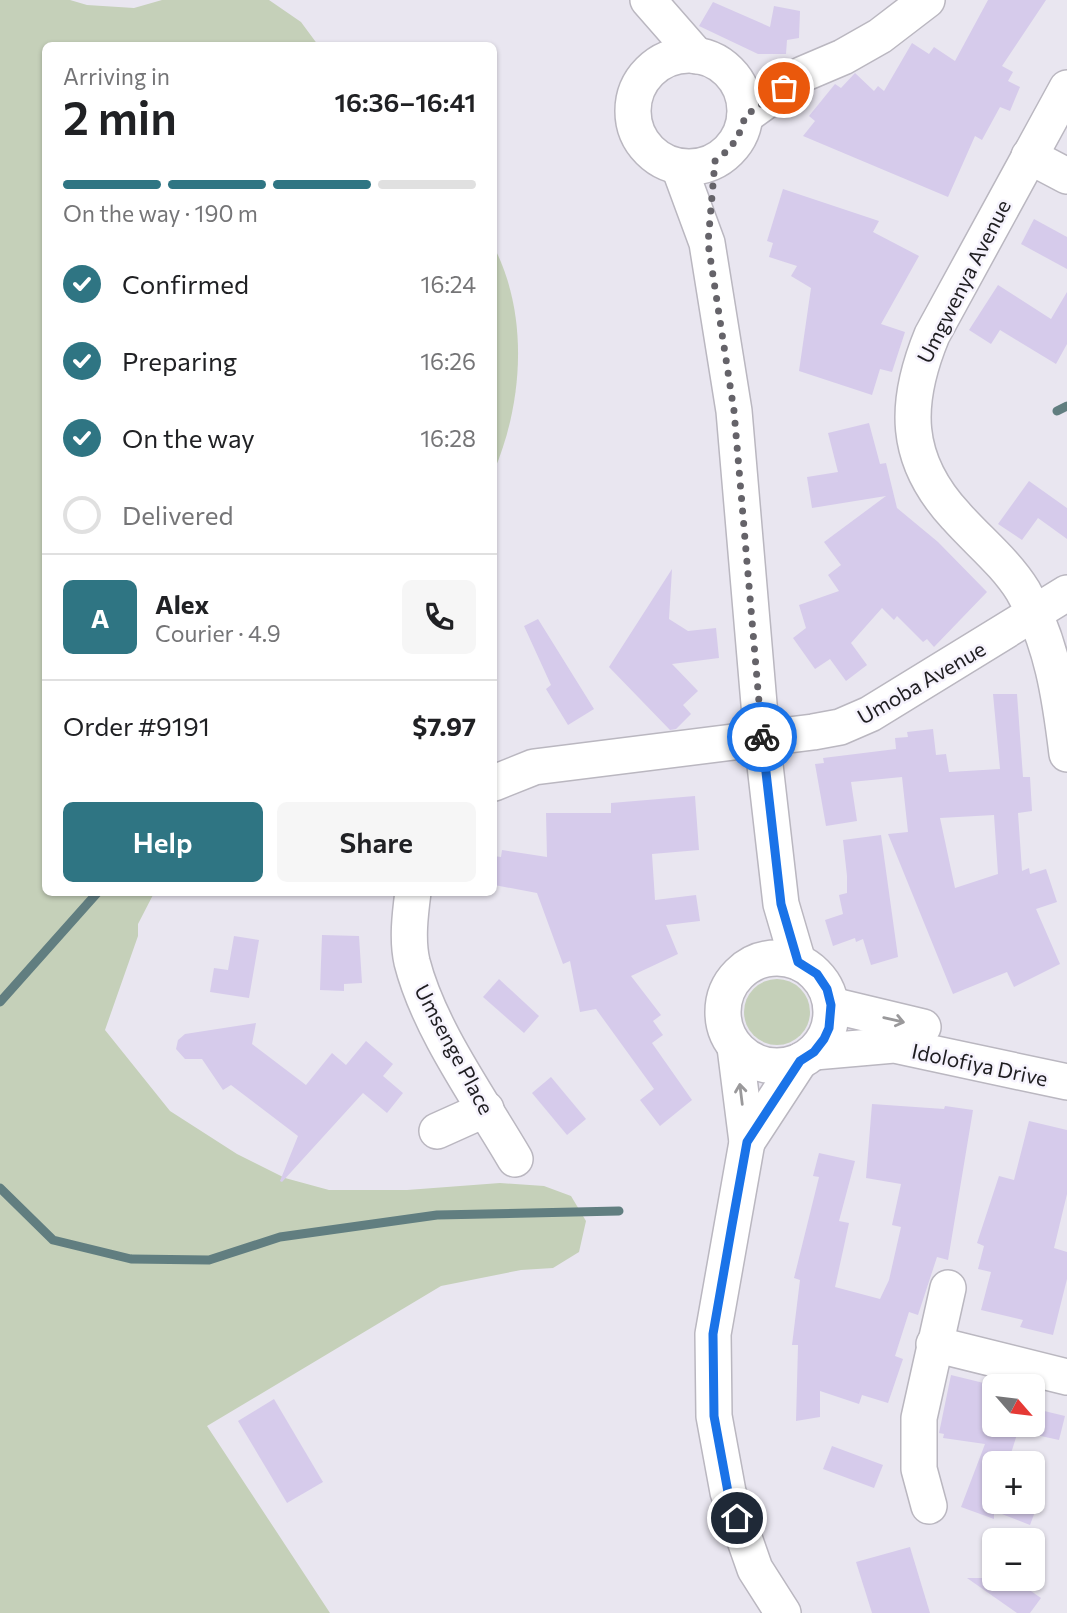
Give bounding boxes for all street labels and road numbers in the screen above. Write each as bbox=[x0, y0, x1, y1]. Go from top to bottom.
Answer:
street label: Umgwenya Avenue bbox=[911, 195, 1015, 367]
street label: Umoba Avenue bbox=[853, 635, 989, 729]
street label: Umsenge Place bbox=[410, 980, 500, 1118]
street label: Idolofiya Drive bbox=[910, 1037, 1050, 1091]

